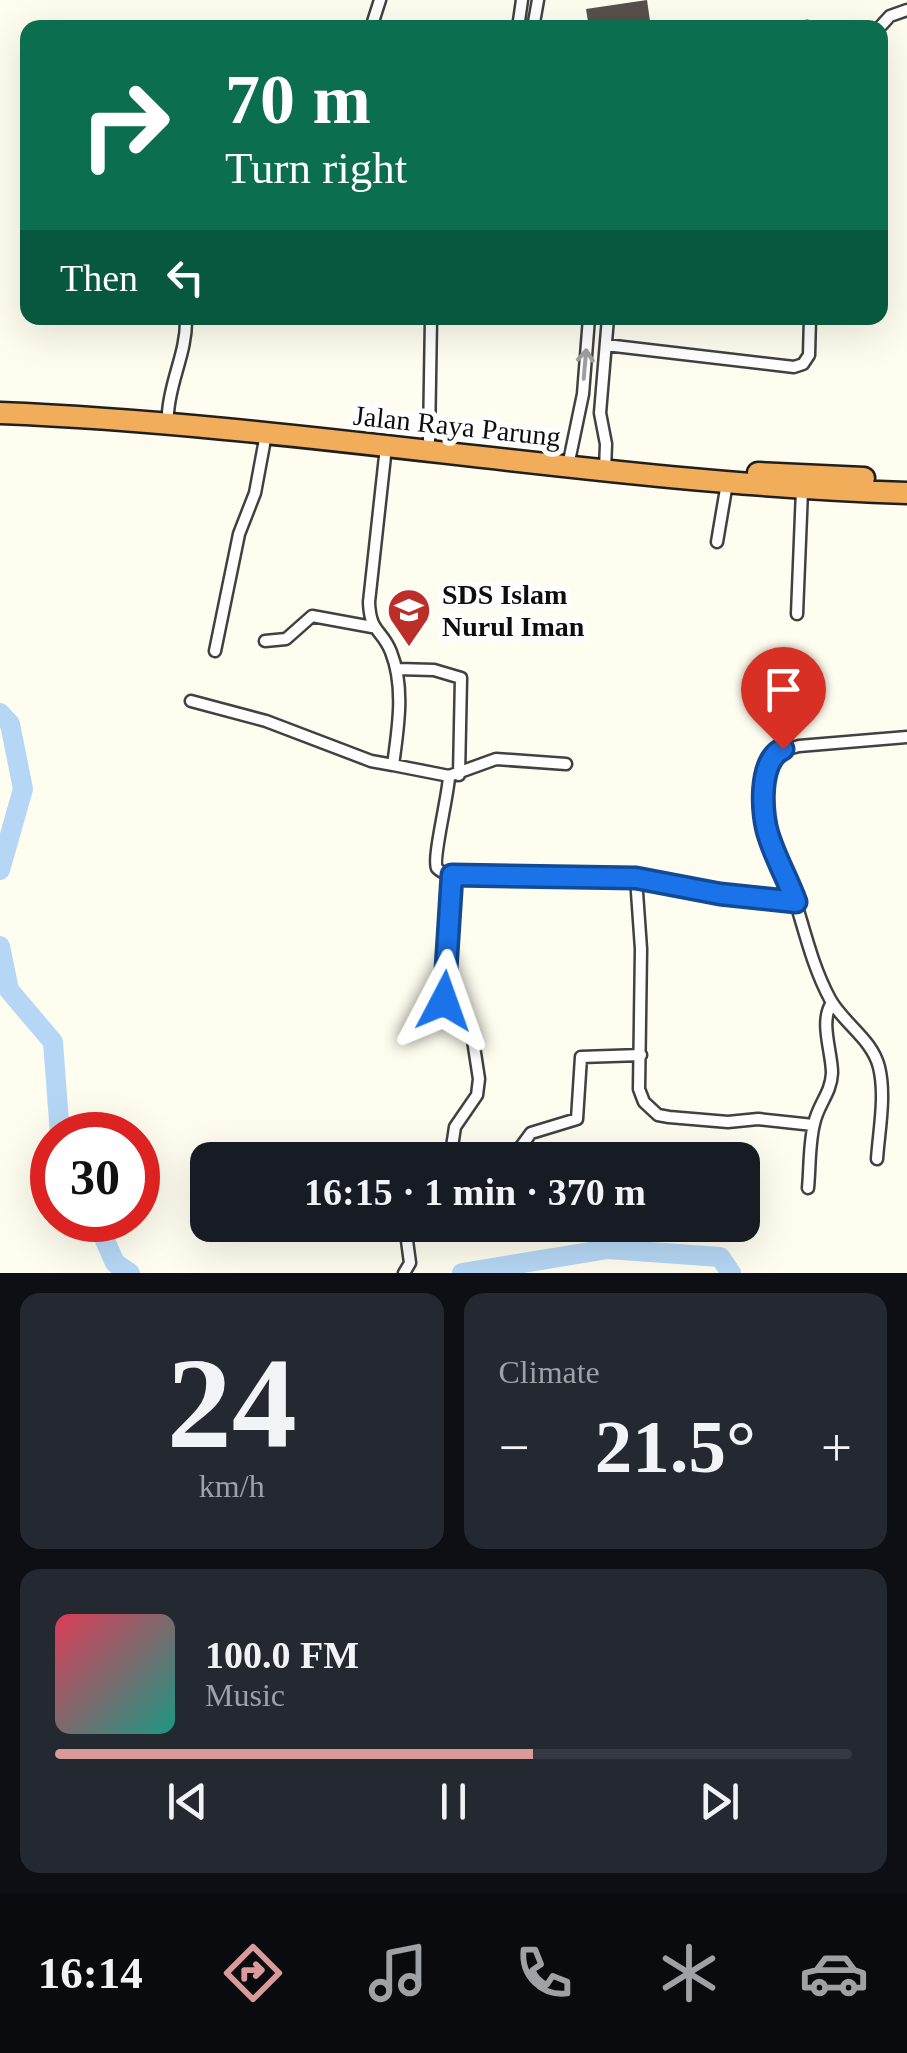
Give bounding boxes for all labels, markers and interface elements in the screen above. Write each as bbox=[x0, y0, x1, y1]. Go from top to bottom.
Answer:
icon: right bbox=[60, 60, 190, 190]
text: 70 m bbox=[225, 61, 371, 138]
text: Turn right bbox=[225, 143, 407, 193]
icon: left bbox=[158, 250, 213, 305]
text: Then bbox=[60, 257, 138, 299]
one-way arrow bbox=[576, 349, 595, 381]
street label: Jalan Raya Parung bbox=[352, 400, 562, 452]
place label: SDS Islam Nurul Iman bbox=[442, 579, 585, 642]
school or university icon: SDS Islam Nurul Iman bbox=[386, 587, 432, 648]
pin bbox=[741, 647, 826, 750]
icon: arrive bbox=[756, 662, 811, 717]
position arrow bbox=[392, 949, 496, 1053]
speed limit sign: 30 bbox=[30, 1112, 160, 1242]
text: 16:15 · 1 min · 370 m bbox=[304, 1171, 646, 1213]
text: 24 bbox=[167, 1331, 297, 1475]
text: Climate bbox=[499, 1354, 600, 1390]
text: 21.5° bbox=[595, 1405, 756, 1488]
text: − bbox=[499, 1417, 530, 1478]
text: + bbox=[821, 1417, 852, 1478]
text: km/h bbox=[199, 1468, 265, 1504]
text: 100.0 FM bbox=[205, 1634, 359, 1676]
text: Music bbox=[205, 1677, 285, 1713]
icon: previous bbox=[160, 1774, 215, 1829]
icon: pause bbox=[426, 1774, 481, 1829]
icon: next bbox=[692, 1774, 747, 1829]
icon: directions bbox=[218, 1938, 288, 2008]
icon: music bbox=[363, 1938, 433, 2008]
icon: phone bbox=[509, 1938, 579, 2008]
icon: climate bbox=[654, 1938, 724, 2008]
icon: car bbox=[799, 1938, 869, 2008]
text: 16:14 bbox=[38, 1948, 143, 1998]

